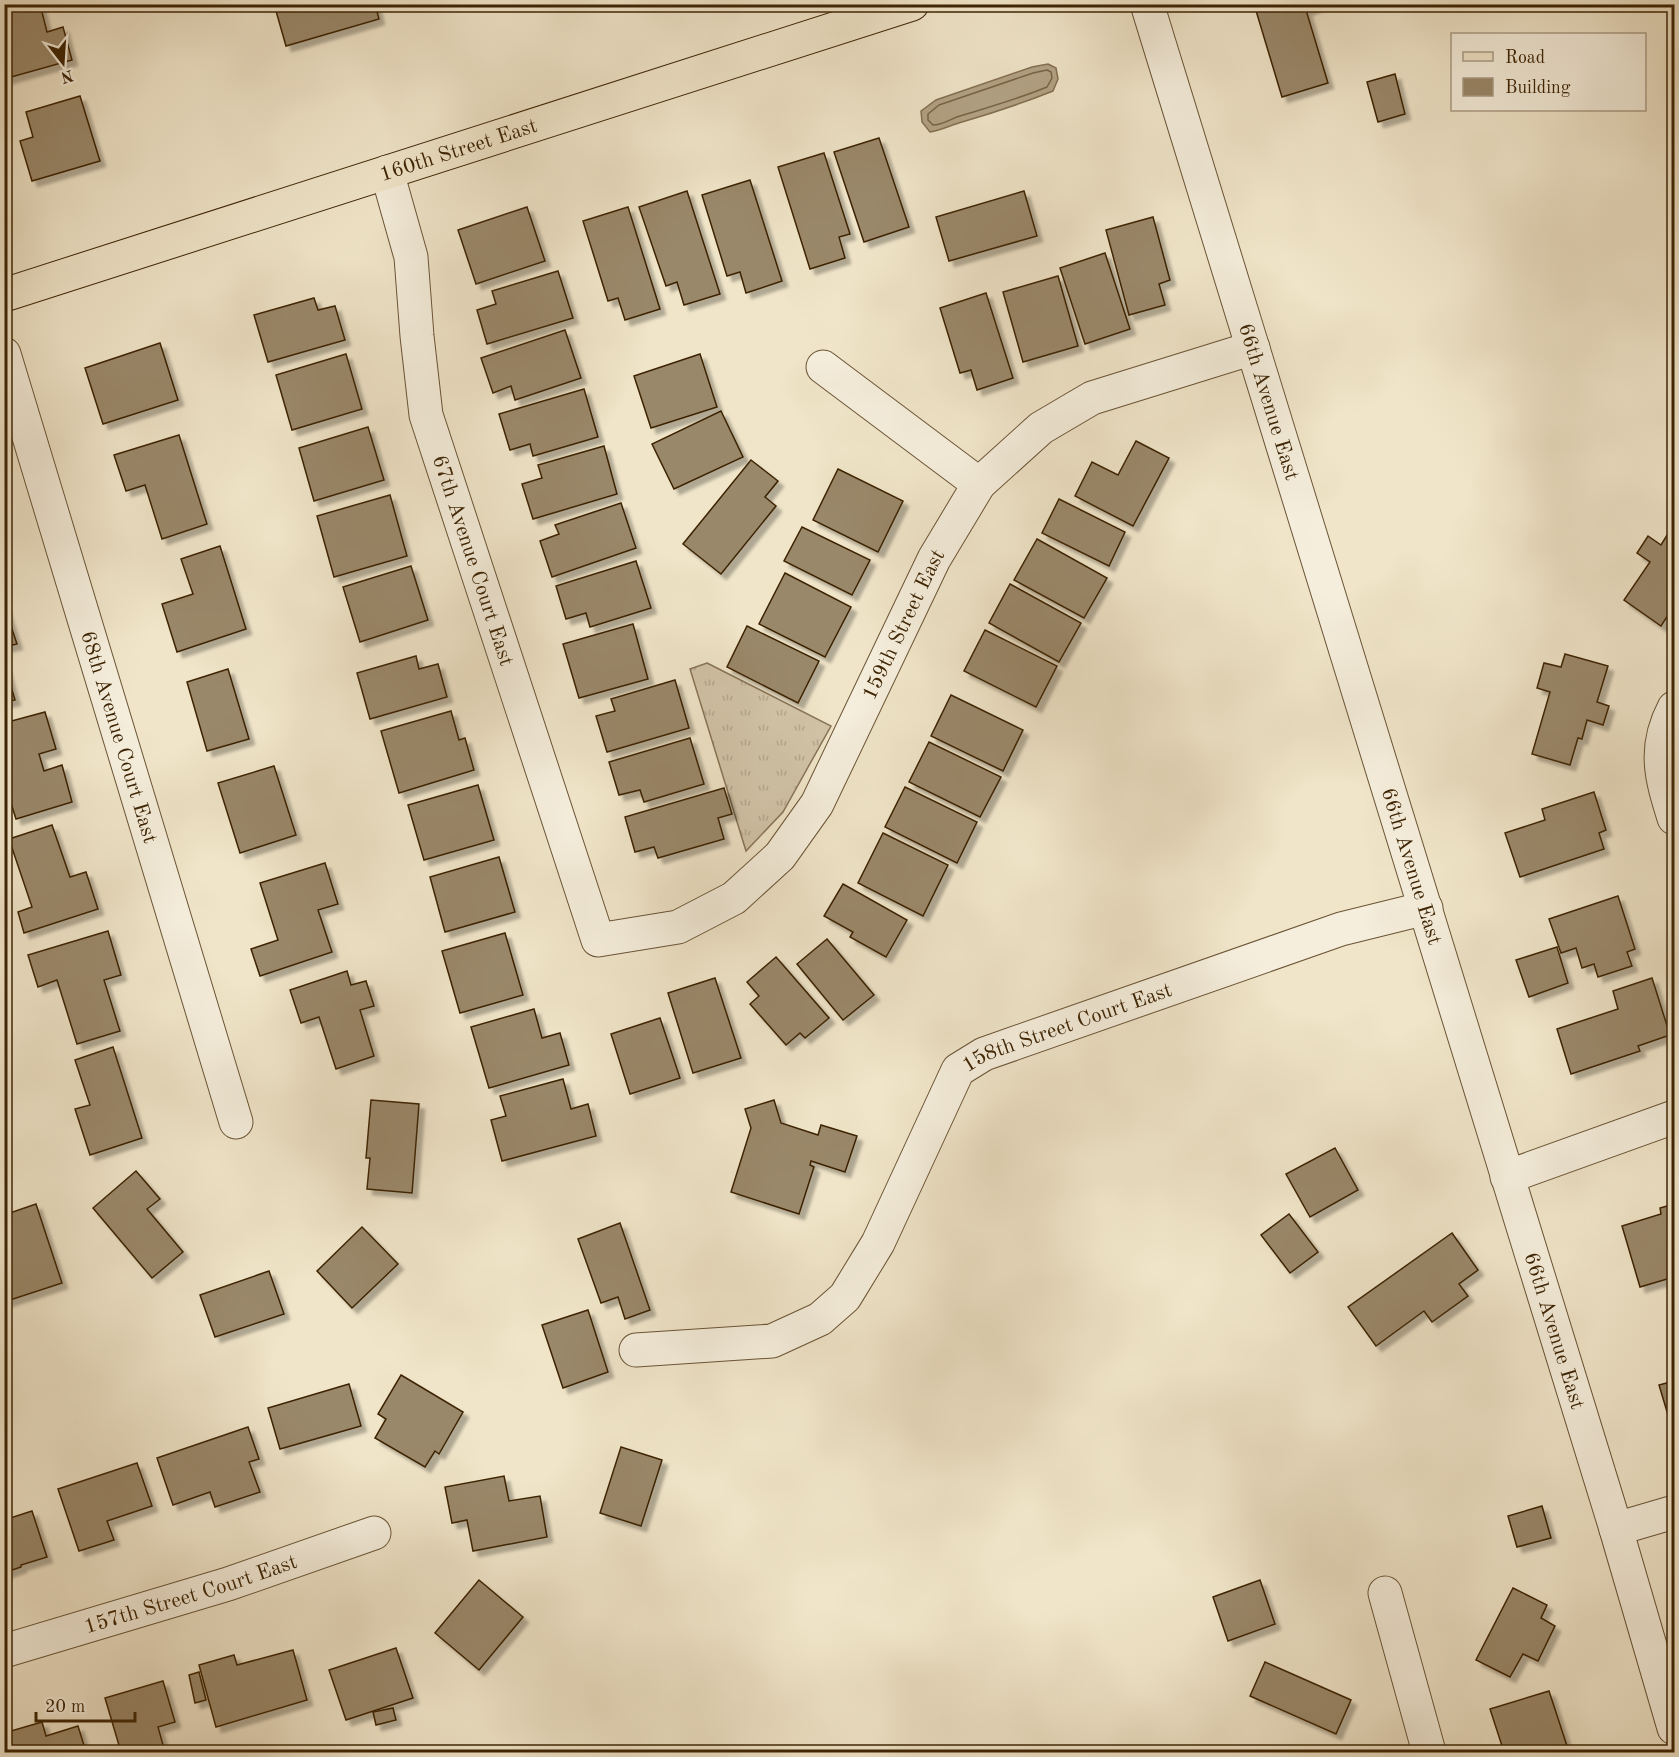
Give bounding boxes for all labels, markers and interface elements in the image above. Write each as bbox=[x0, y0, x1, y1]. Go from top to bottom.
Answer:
north arrow bbox=[33, 33, 93, 93]
legend bbox=[1451, 33, 1646, 111]
text: Road bbox=[1505, 49, 1545, 67]
text: N bbox=[58, 66, 75, 85]
text: Building bbox=[1505, 79, 1571, 97]
street label: 160th Street East bbox=[377, 116, 540, 186]
street label: 66th Avenue East bbox=[1234, 321, 1302, 483]
street label: 67th Avenue Court East bbox=[428, 453, 517, 669]
street label: 159th Street East bbox=[859, 546, 949, 703]
street label: 68th Avenue Court East bbox=[76, 629, 160, 846]
street label: 66th Avenue East bbox=[1377, 786, 1445, 948]
street label: 158th Street Court East bbox=[959, 980, 1175, 1077]
street label: 66th Avenue East bbox=[1520, 1250, 1588, 1412]
street label: 157th Street Court East bbox=[82, 1552, 300, 1638]
scale bar bbox=[36, 1685, 135, 1723]
text: 20 m bbox=[45, 1698, 85, 1716]

